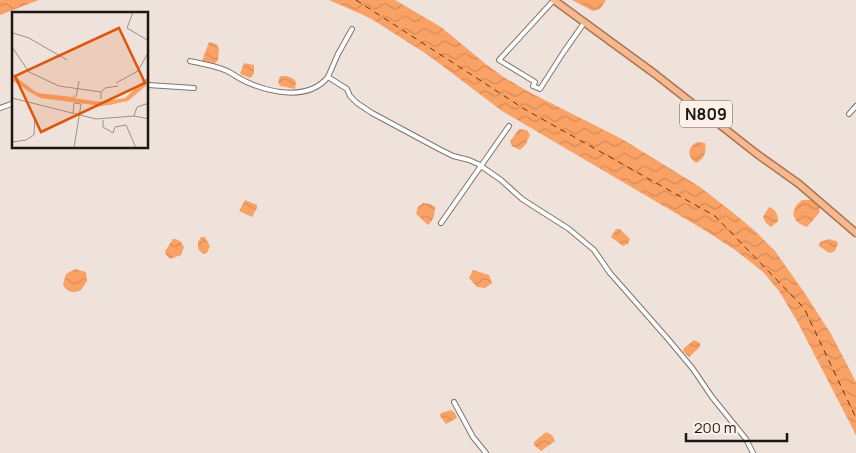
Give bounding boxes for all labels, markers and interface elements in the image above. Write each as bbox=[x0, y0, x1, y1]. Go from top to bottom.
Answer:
inset map bbox=[12, 12, 149, 149]
road number: N809 bbox=[680, 100, 732, 128]
scale bar bbox=[686, 410, 787, 442]
text: 200 m bbox=[694, 417, 737, 438]

